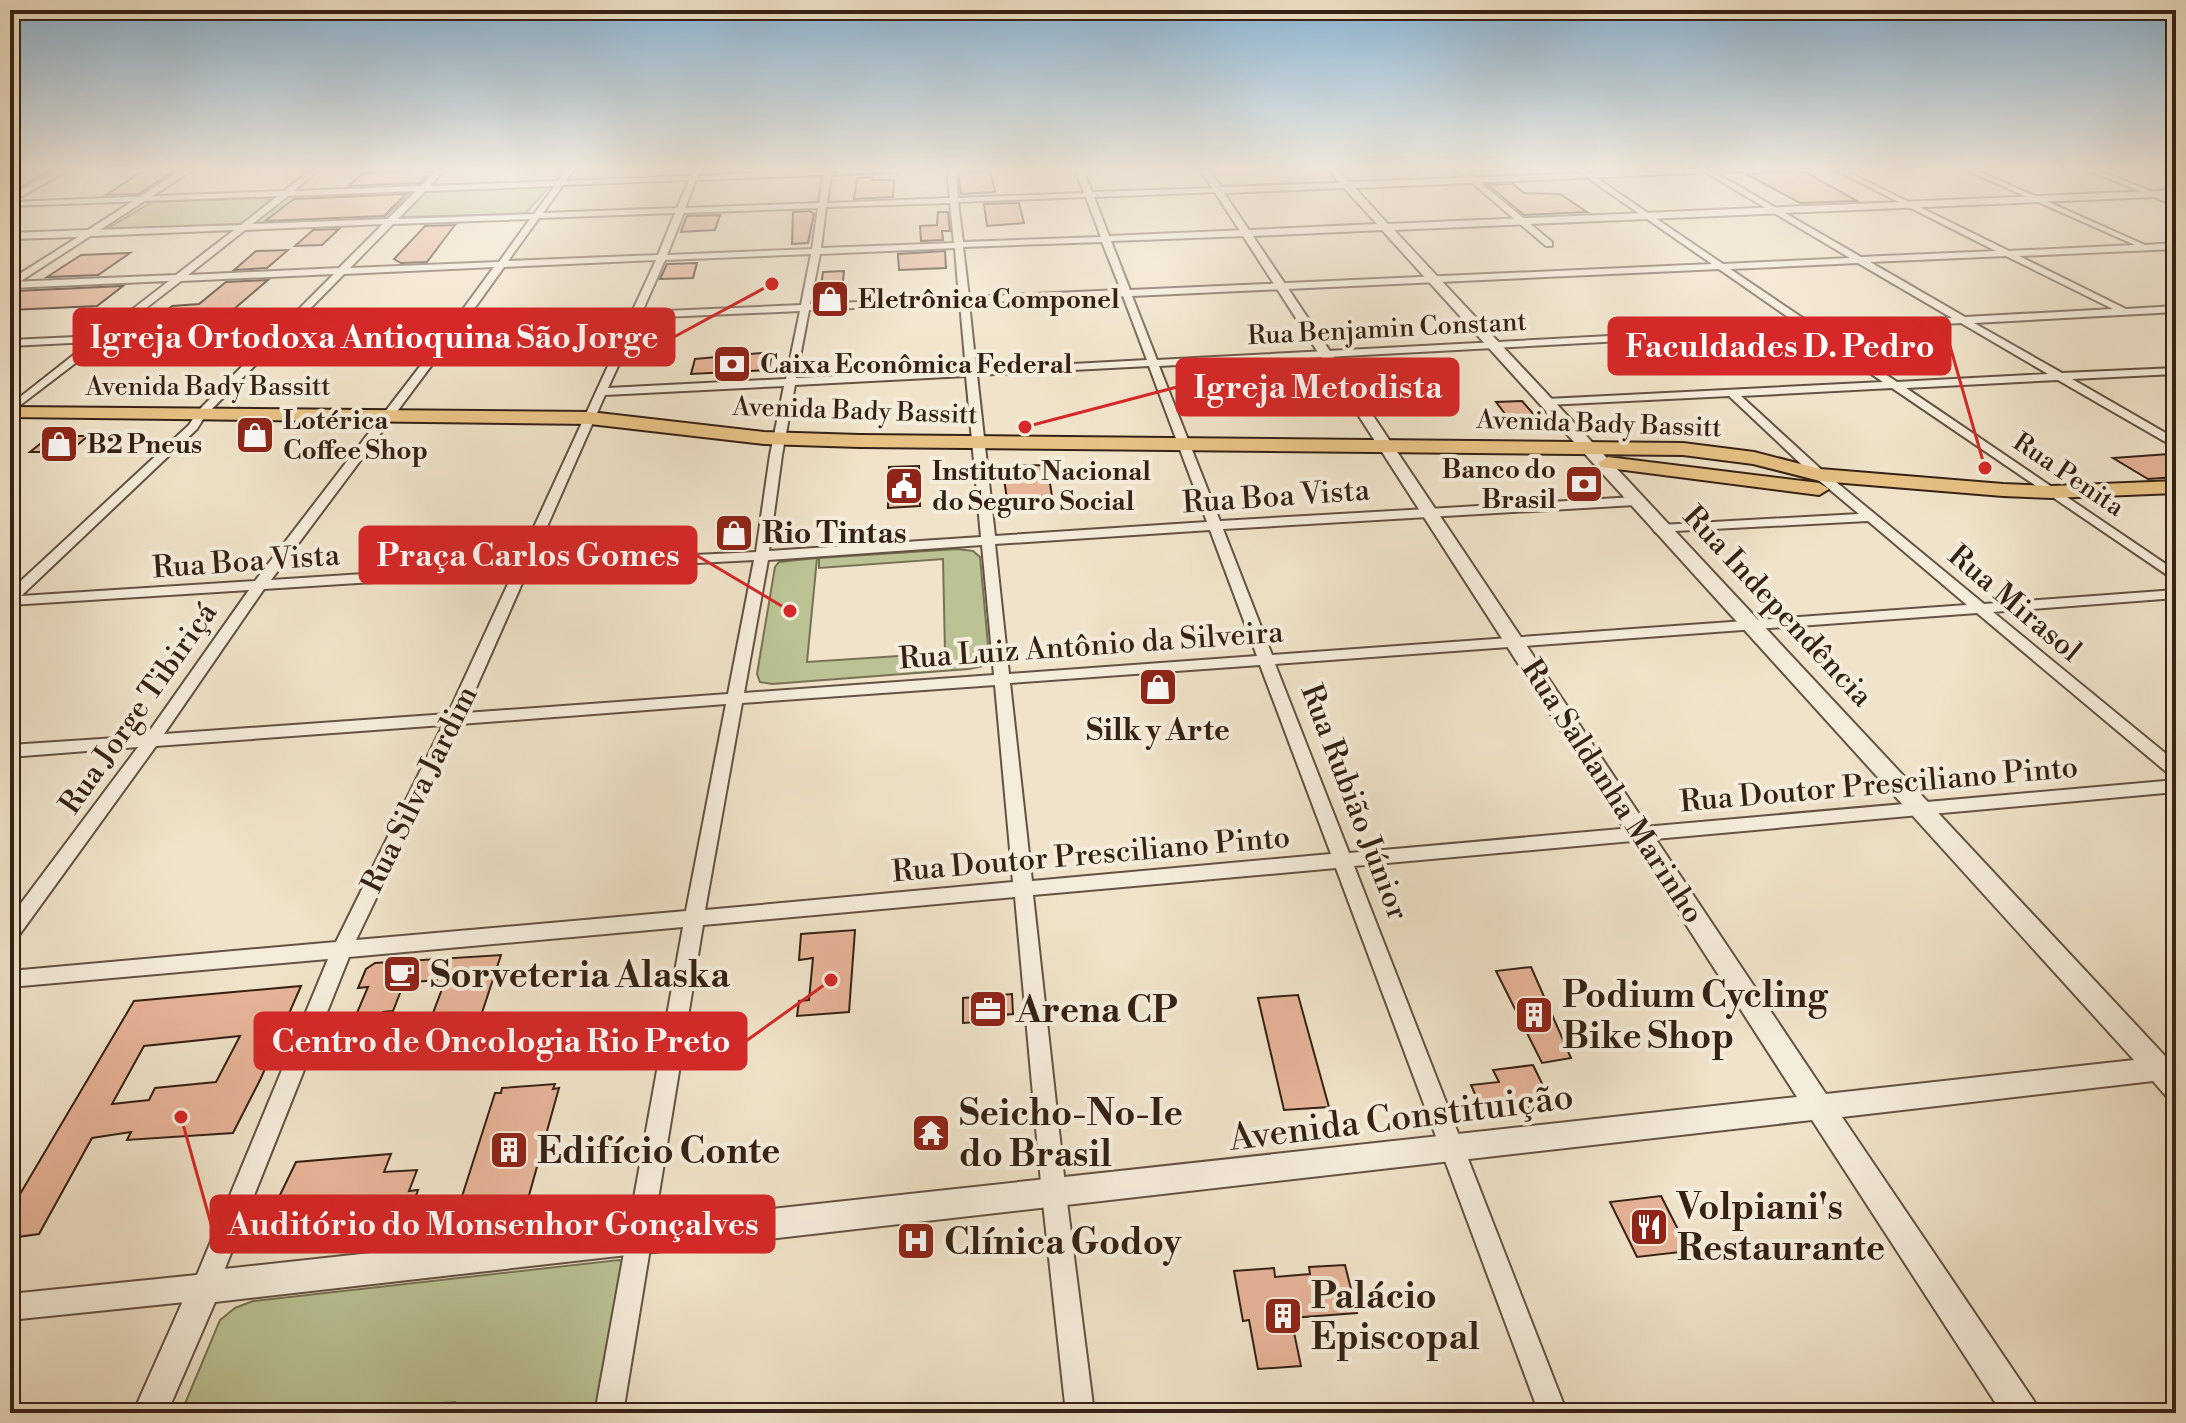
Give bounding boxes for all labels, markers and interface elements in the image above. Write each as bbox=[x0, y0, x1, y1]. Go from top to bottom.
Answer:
shop icon: Eletrônica Componel bbox=[809, 278, 851, 320]
place label: Eletrônica Componel bbox=[858, 284, 1120, 316]
street label: Rua Benjamin Constant bbox=[1247, 306, 1527, 352]
callout: Igreja Ortodoxa Antioquina São Jorge bbox=[74, 309, 674, 365]
text: Igreja Ortodoxa Antioquina São Jorge bbox=[90, 318, 658, 358]
callout: Faculdades D. Pedro bbox=[1609, 318, 1950, 374]
text: Faculdades D. Pedro bbox=[1625, 327, 1935, 367]
bank icon: Caixa Econômica Federal bbox=[711, 343, 753, 385]
place label: Caixa Econômica Federal bbox=[760, 349, 1073, 381]
callout: Igreja Metodista bbox=[1177, 359, 1458, 415]
text: Igreja Metodista bbox=[1194, 368, 1443, 408]
street label: Avenida Bady Bassitt bbox=[85, 371, 331, 403]
street label: Avenida Bady Bassitt bbox=[731, 391, 978, 431]
street label: Avenida Bady Bassitt bbox=[1475, 404, 1722, 444]
place label: Lotérica Coffee Shop bbox=[283, 405, 428, 467]
shop icon: Lotérica Coffee Shop bbox=[234, 414, 276, 456]
shop icon: B2 Pneus bbox=[38, 423, 80, 465]
street label: Rua Penita bbox=[2007, 426, 2131, 524]
place label: B2 Pneus bbox=[87, 429, 202, 461]
place label: Banco do Brasil bbox=[1442, 454, 1556, 516]
place label: Instituto Nacional do Seguro Social bbox=[932, 456, 1151, 518]
bank icon: Banco do Brasil bbox=[1563, 463, 1605, 505]
public building icon: Instituto Nacional do Seguro Social bbox=[883, 465, 925, 507]
street label: Rua Boa Vista bbox=[1181, 471, 1372, 523]
street label: Rua Independência bbox=[1674, 498, 1881, 716]
shop icon: Rio Tintas bbox=[713, 512, 755, 554]
place label: Rio Tintas bbox=[762, 515, 907, 553]
callout: Praça Carlos Gomes bbox=[360, 527, 696, 583]
street label: Rua Boa Vista bbox=[151, 536, 342, 588]
text: Praça Carlos Gomes bbox=[376, 536, 680, 576]
street label: Rua Mirasol bbox=[1940, 537, 2089, 671]
street label: Rua Jorge Tibiriçá bbox=[52, 595, 226, 822]
street label: Rua Luiz Antônio da Silveira bbox=[898, 614, 1285, 678]
street label: Rua Saldanha Marinho bbox=[1512, 652, 1712, 931]
shop icon: Silk y Arte bbox=[1137, 666, 1179, 708]
street label: Rua Rubião Júnior bbox=[1292, 679, 1417, 926]
street label: Rua Silva Jardim bbox=[353, 680, 486, 899]
place label: Silk y Arte bbox=[1086, 712, 1230, 750]
street label: Rua Doutor Presciliano Pinto bbox=[1678, 749, 2080, 821]
street label: Rua Doutor Presciliano Pinto bbox=[890, 819, 1292, 891]
cafe icon: Sorveteria Alaska bbox=[381, 953, 423, 995]
place label: Sorveteria Alaska bbox=[430, 954, 730, 999]
place label: Podium Cycling Bike Shop bbox=[1562, 974, 1829, 1060]
office icon: Arena CP bbox=[967, 988, 1009, 1030]
place label: Arena CP bbox=[1015, 989, 1178, 1034]
building icon: Podium Cycling Bike Shop bbox=[1513, 994, 1555, 1036]
callout: Centro de Oncologia Rio Preto bbox=[255, 1013, 746, 1069]
text: Centro de Oncologia Rio Preto bbox=[271, 1022, 731, 1062]
street label: Avenida Constituição bbox=[1226, 1075, 1576, 1162]
place label: Seicho-No-Ie do Brasil bbox=[959, 1092, 1183, 1178]
temple icon: Seicho-No-Ie do Brasil bbox=[910, 1112, 952, 1154]
building icon: Edifício Conte bbox=[488, 1129, 530, 1171]
place label: Edifício Conte bbox=[537, 1130, 780, 1175]
place label: Volpiani's Restaurante bbox=[1676, 1186, 1885, 1272]
callout: Auditório do Monsenhor Gonçalves bbox=[211, 1196, 774, 1252]
text: Auditório do Monsenhor Gonçalves bbox=[226, 1205, 759, 1245]
restaurant icon: Volpiani's Restaurante bbox=[1628, 1206, 1670, 1248]
hospital icon: Clínica Godoy bbox=[895, 1220, 937, 1262]
place label: Clínica Godoy bbox=[944, 1221, 1182, 1266]
place label: Palácio Episcopal bbox=[1311, 1275, 1480, 1361]
building icon: Palácio Episcopal bbox=[1262, 1295, 1304, 1337]

